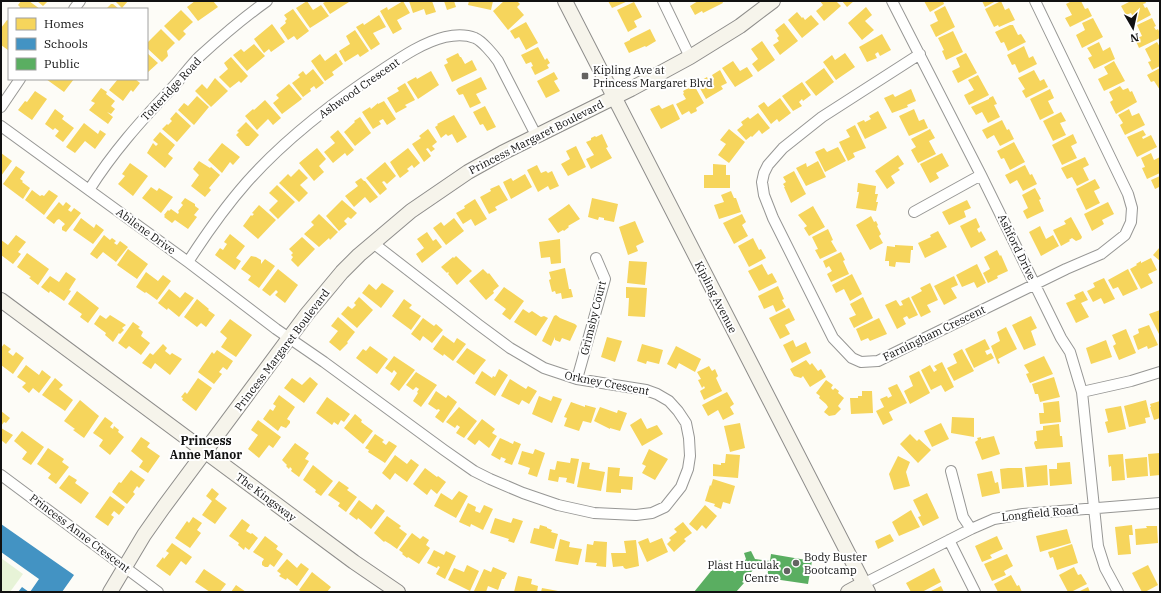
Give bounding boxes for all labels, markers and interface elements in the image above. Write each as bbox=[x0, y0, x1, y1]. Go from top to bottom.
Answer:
legend bbox=[8, 8, 148, 80]
north arrow bbox=[1113, 8, 1153, 48]
text: Homes bbox=[44, 16, 84, 31]
text: N bbox=[1129, 30, 1140, 46]
text: Schools bbox=[44, 36, 88, 51]
street label: Totteridge Road bbox=[138, 54, 204, 124]
street label: Ashwood Crescent bbox=[316, 55, 402, 121]
text: Public bbox=[44, 56, 80, 71]
place label: Kipling Ave at Princess Margaret Blvd bbox=[593, 63, 713, 90]
marker: Kipling Ave at Princess Margaret Blvd bbox=[580, 71, 590, 81]
street label: Princess Margaret Boulevard bbox=[466, 97, 606, 177]
street label: Abilene Drive bbox=[114, 205, 179, 257]
street label: Ashford Drive bbox=[995, 212, 1039, 282]
street label: Kipling Avenue bbox=[692, 259, 740, 335]
street label: Grimsby Court bbox=[577, 279, 609, 357]
street label: Princess Margaret Boulevard bbox=[231, 286, 333, 414]
street label: Farningham Crescent bbox=[880, 302, 988, 364]
street label: Orkney Crescent bbox=[563, 368, 651, 398]
district label: Princess Anne Manor bbox=[170, 433, 242, 462]
street label: The Kingsway bbox=[233, 470, 299, 524]
street label: Princess Anne Crescent bbox=[27, 491, 133, 575]
street label: Longfield Road bbox=[1001, 502, 1080, 524]
place label: Body Buster Bootcamp bbox=[804, 550, 867, 577]
place label: Plast Huculak Centre bbox=[707, 558, 780, 585]
marker: Body Buster Bootcamp bbox=[791, 558, 801, 568]
marker: Plast Huculak Centre bbox=[782, 566, 792, 576]

